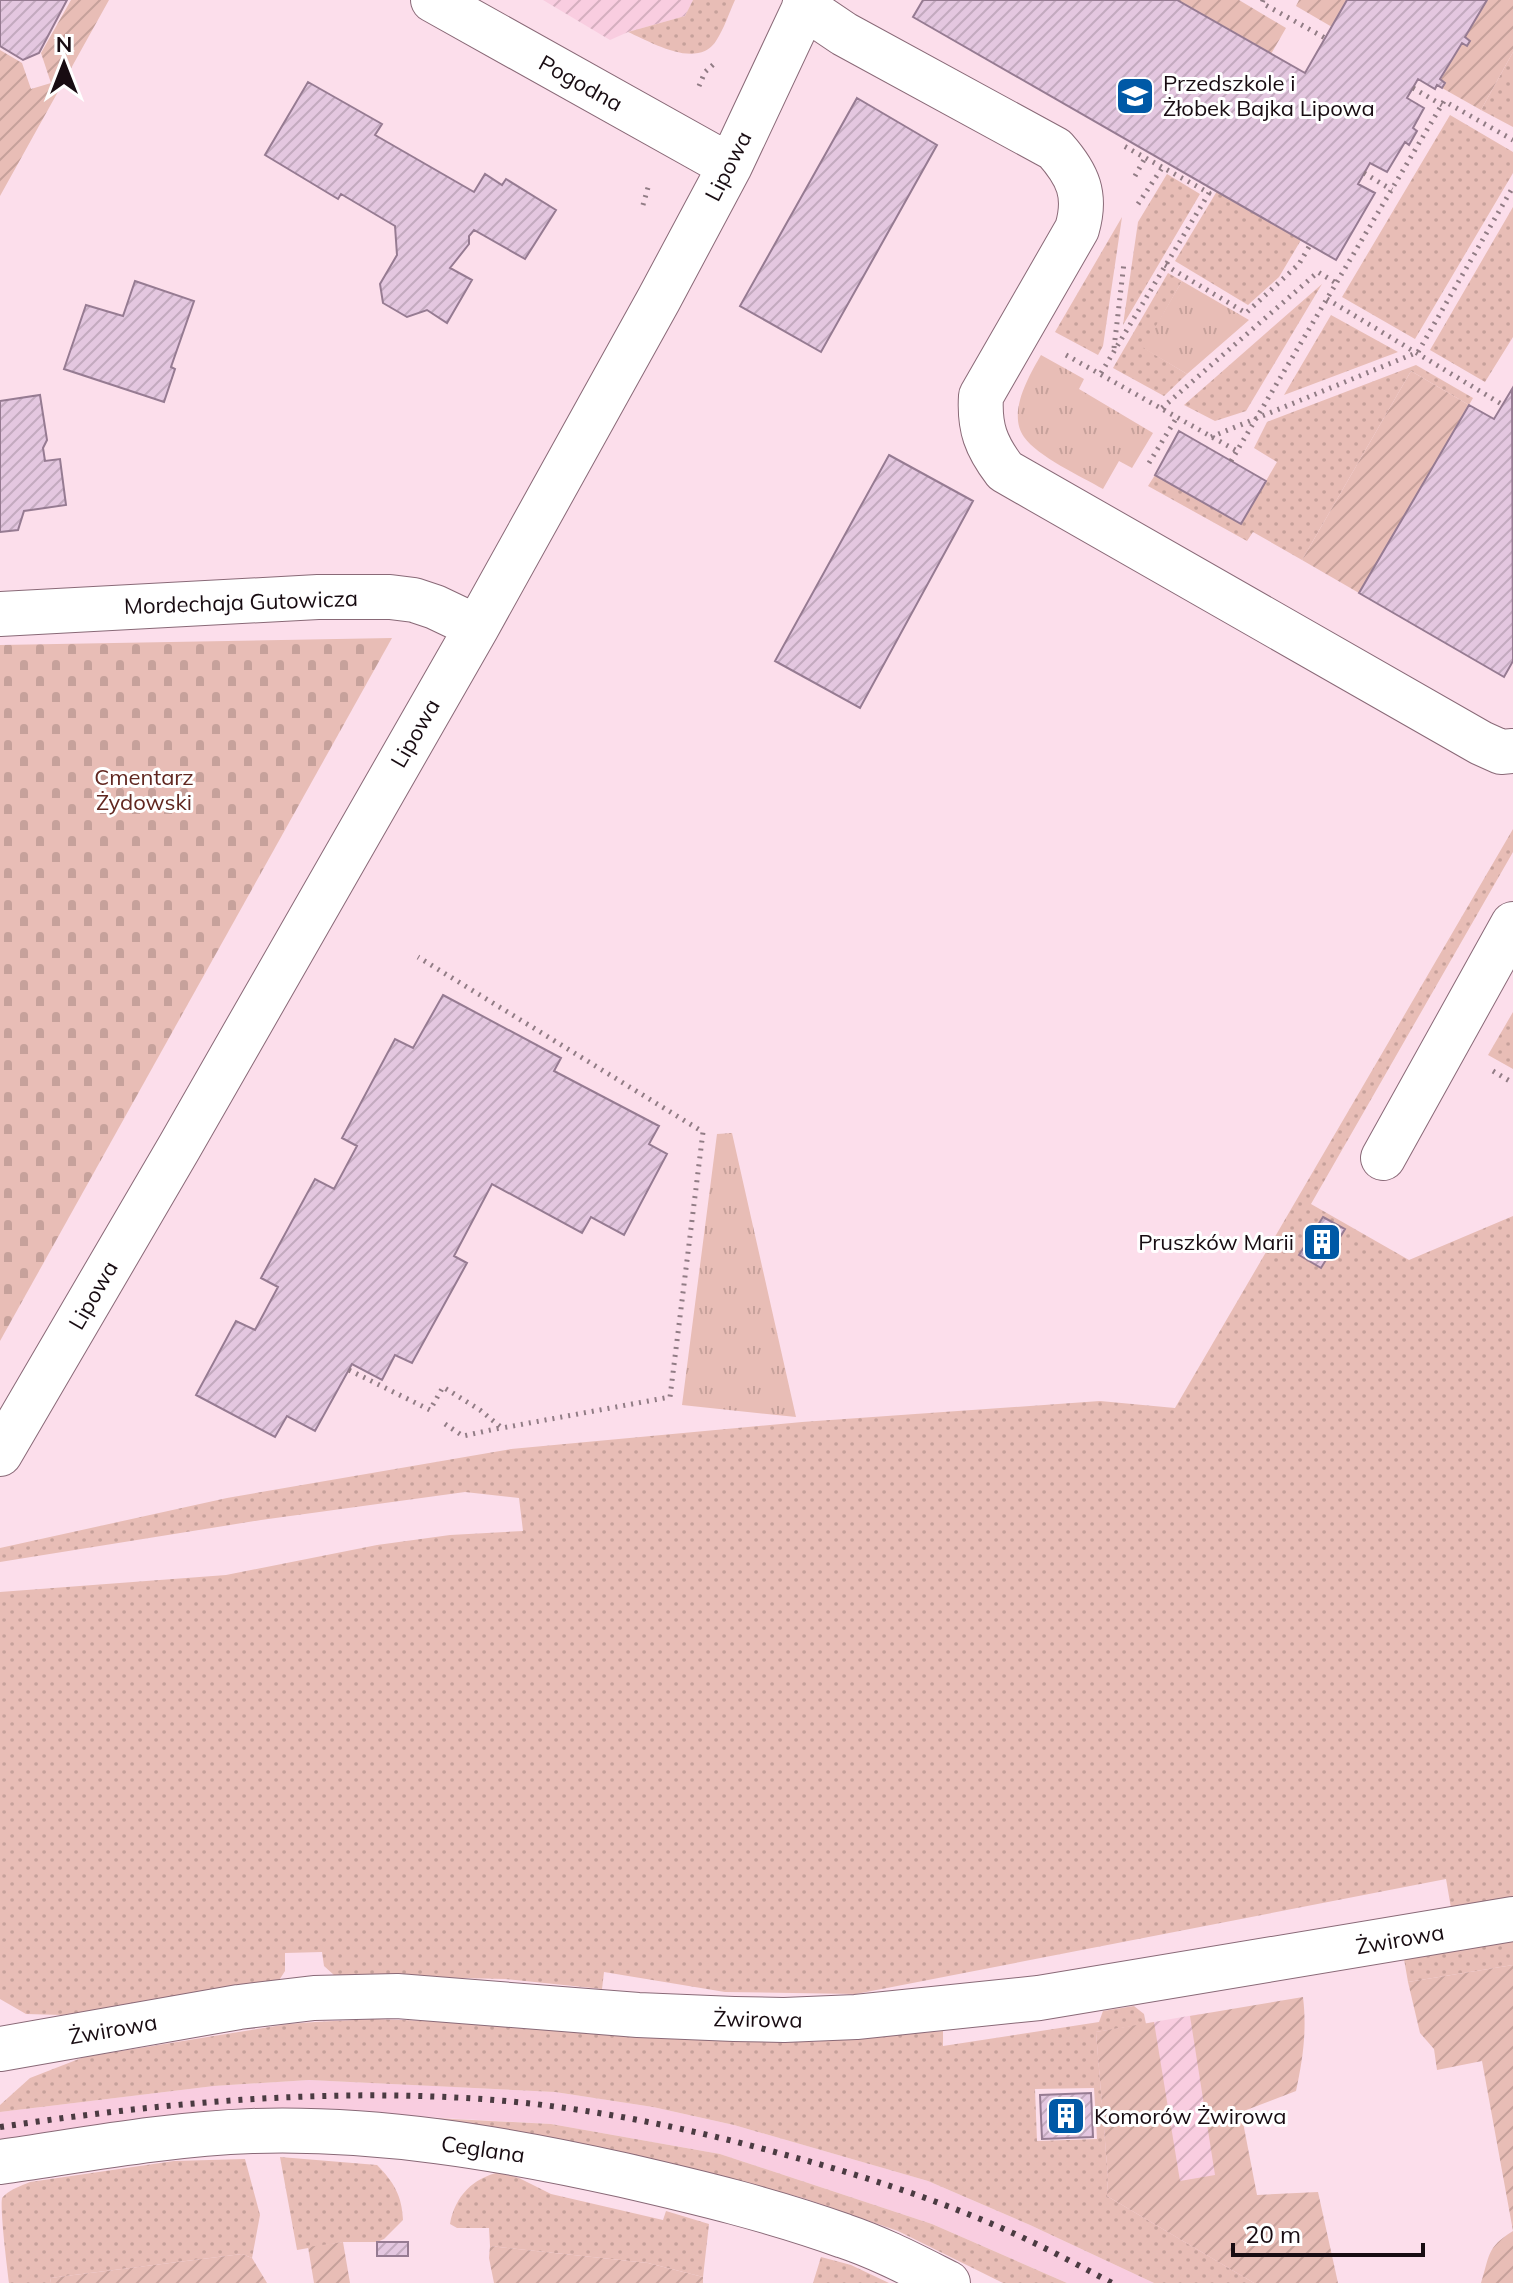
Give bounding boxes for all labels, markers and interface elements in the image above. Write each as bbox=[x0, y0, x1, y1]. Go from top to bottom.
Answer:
north arrow bbox=[24, 24, 104, 104]
text: N bbox=[56, 30, 72, 58]
street label: Pogodna bbox=[534, 49, 628, 117]
place label: Przedszkole i Żłobek Bajka Lipowa bbox=[1163, 69, 1375, 122]
school or university icon: Przedszkole i Żłobek Bajka Lipowa bbox=[1114, 75, 1156, 117]
street label: Lipowa bbox=[699, 126, 757, 206]
street label: Mordechaja Gutowicza bbox=[124, 584, 358, 620]
street label: Lipowa bbox=[384, 694, 446, 772]
park label: Cmentarz Żydowski bbox=[94, 763, 194, 816]
building icon: Pruszków Marii bbox=[1301, 1221, 1343, 1263]
place label: Pruszków Marii bbox=[1138, 1228, 1294, 1256]
street label: Lipowa bbox=[62, 1256, 124, 1334]
street label: Żwirowa bbox=[1354, 1917, 1446, 1961]
street label: Żwirowa bbox=[713, 2004, 803, 2034]
street label: Żwirowa bbox=[67, 2007, 159, 2051]
building icon: Komorów Żwirowa bbox=[1045, 2095, 1087, 2137]
place label: Komorów Żwirowa bbox=[1094, 2102, 1286, 2130]
street label: Ceglana bbox=[439, 2129, 527, 2169]
scale bar bbox=[1233, 2207, 1423, 2257]
text: 20 m bbox=[1245, 2219, 1301, 2249]

